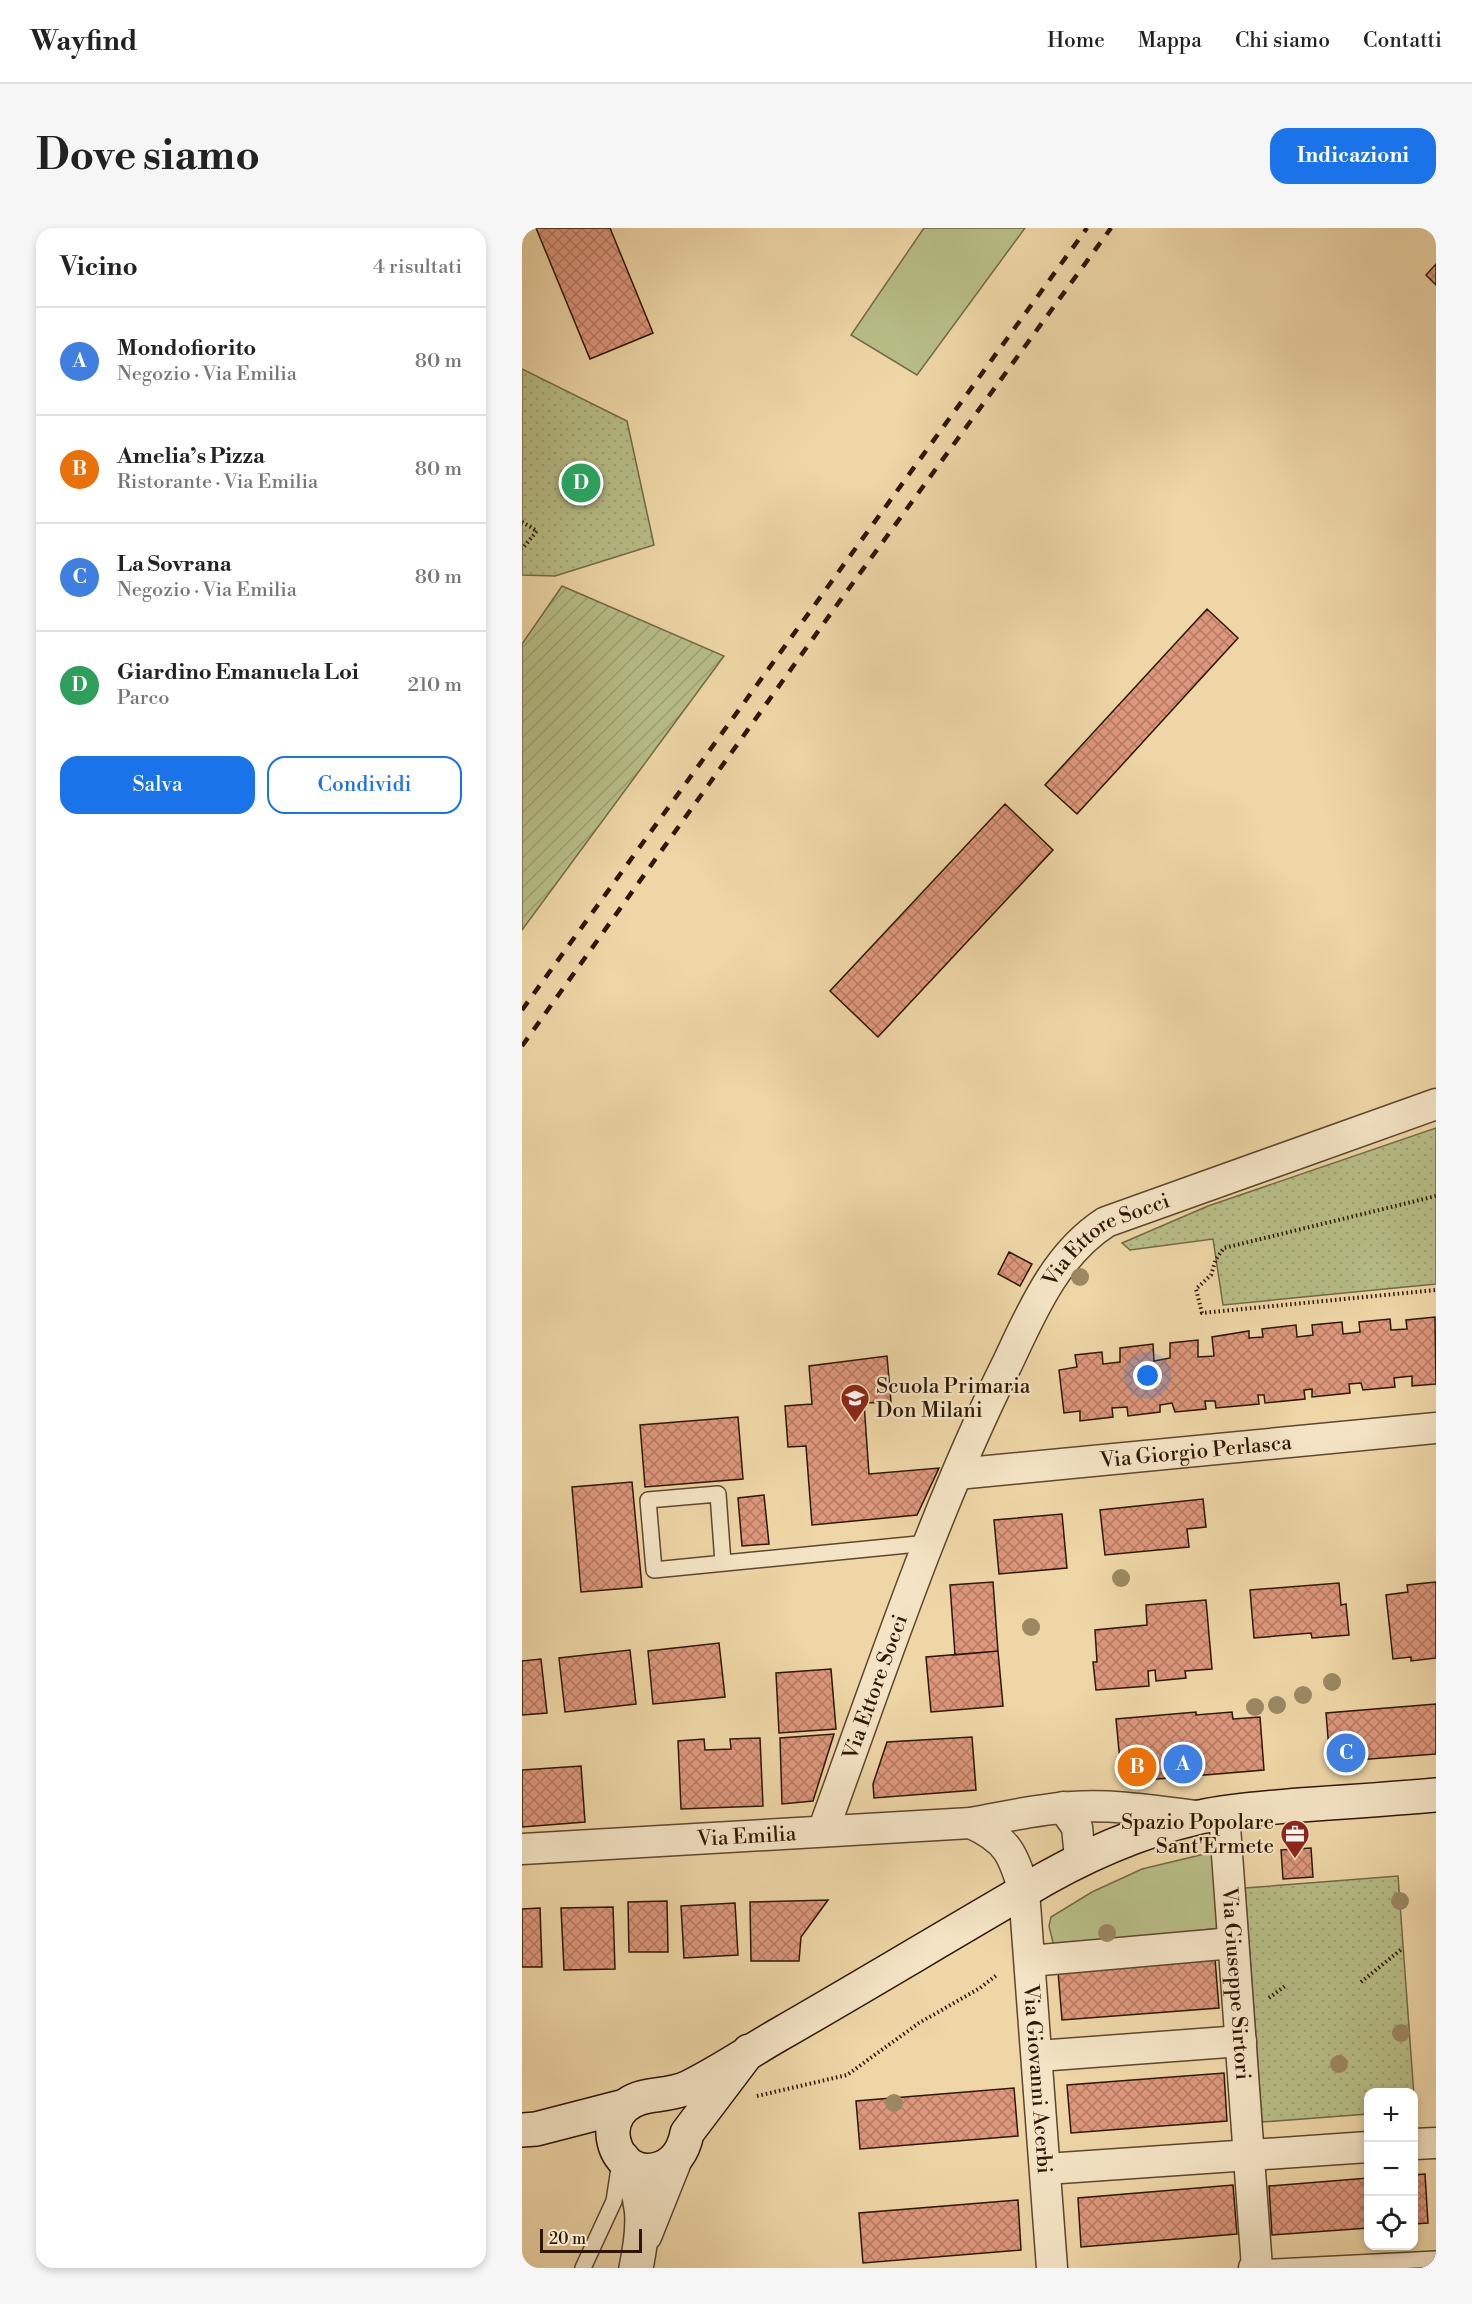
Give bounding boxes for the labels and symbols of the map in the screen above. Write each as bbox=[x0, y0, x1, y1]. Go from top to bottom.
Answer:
pin: D bbox=[562, 460, 600, 506]
street label: Via Ettore Socci bbox=[1037, 1188, 1173, 1293]
your location bbox=[1133, 1361, 1162, 1390]
place label: Scuola Primaria Don Milani bbox=[876, 1374, 1031, 1424]
school or university icon: Scuola Primaria Don Milani bbox=[839, 1382, 871, 1424]
street label: Via Giorgio Perlasca bbox=[1098, 1430, 1293, 1474]
street label: Via Ettore Socci bbox=[837, 1611, 914, 1765]
pin: C bbox=[1326, 1730, 1366, 1775]
pin: A bbox=[1164, 1742, 1202, 1786]
pin: B bbox=[1118, 1744, 1156, 1790]
place label: Spazio Popolare Sant'Ermete bbox=[1121, 1810, 1274, 1860]
office icon: Spazio Popolare Sant'Ermete bbox=[1279, 1818, 1311, 1860]
street label: Via Emilia bbox=[695, 1821, 797, 1853]
street label: Via Giuseppe Sirtori bbox=[1215, 1885, 1255, 2081]
street label: Via Giovanni Acerbi bbox=[1017, 1983, 1057, 2175]
scale bar bbox=[540, 2226, 642, 2254]

